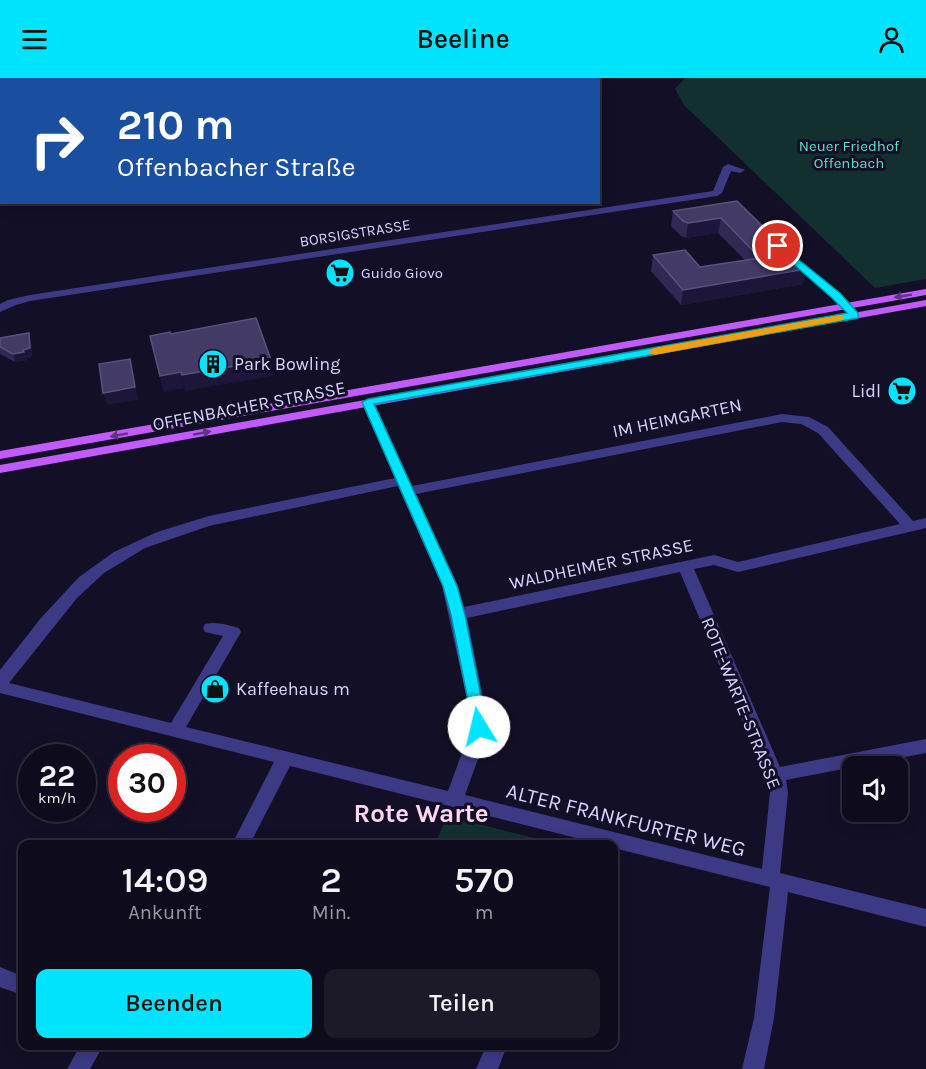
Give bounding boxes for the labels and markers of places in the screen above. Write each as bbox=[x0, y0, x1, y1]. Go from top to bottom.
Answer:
pin bbox=[752, 220, 803, 271]
supermarket icon: Guido Giovo bbox=[324, 257, 356, 289]
place label: Guido Giovo bbox=[361, 264, 443, 282]
building icon: Park Bowling bbox=[197, 348, 229, 380]
place label: Park Bowling bbox=[234, 353, 340, 375]
supermarket icon: Lidl bbox=[886, 375, 918, 407]
place label: Lidl bbox=[852, 380, 881, 402]
shop icon: Kaffeehaus m bbox=[199, 673, 231, 705]
place label: Kaffeehaus m bbox=[236, 678, 350, 700]

